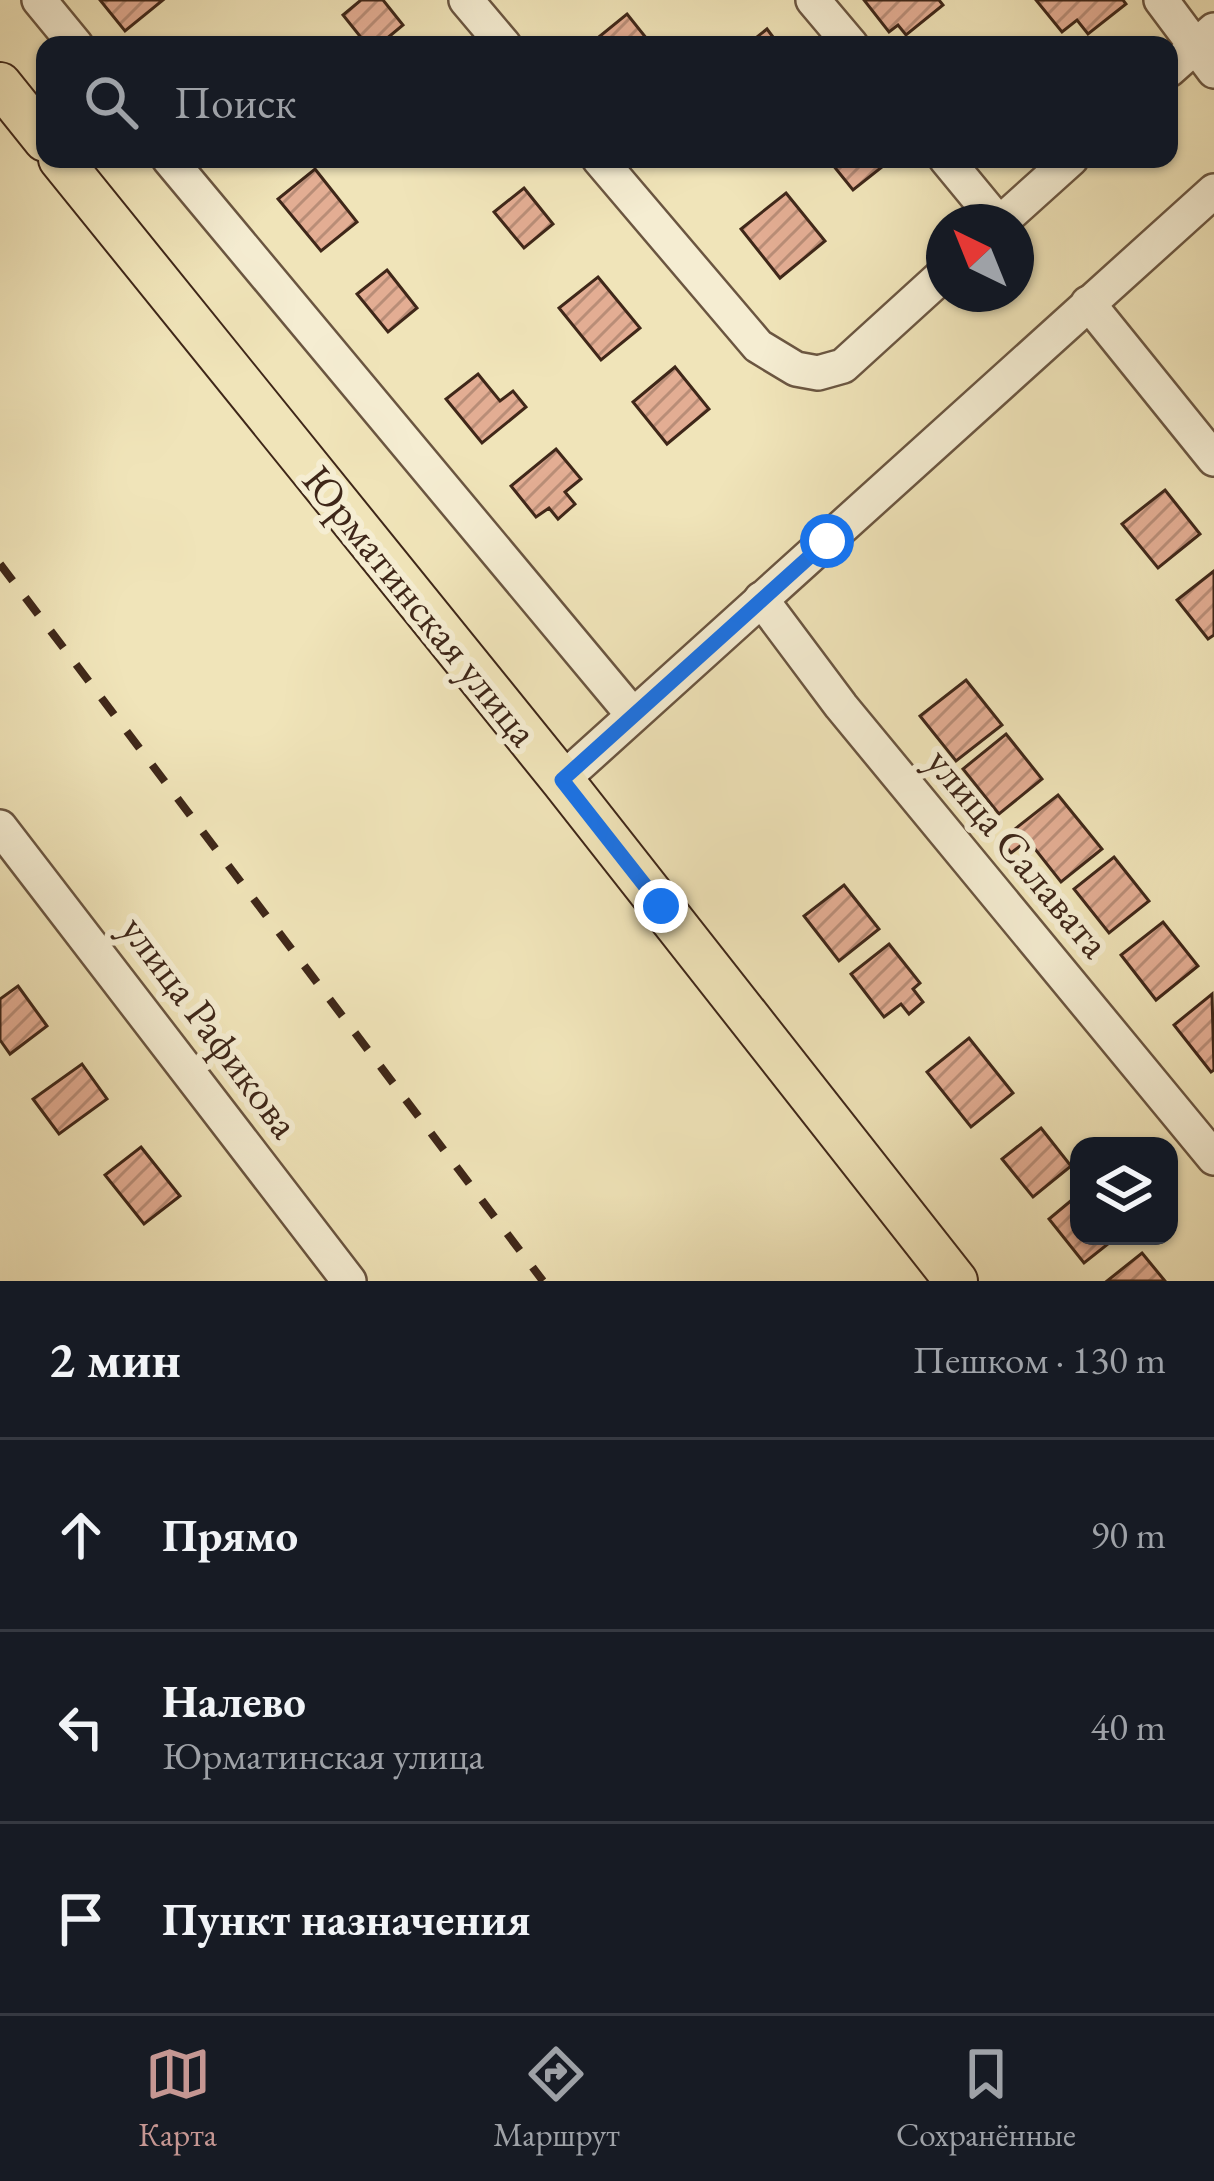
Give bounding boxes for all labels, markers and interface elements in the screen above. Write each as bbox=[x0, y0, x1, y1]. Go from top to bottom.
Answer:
search box bbox=[36, 36, 1178, 168]
icon: search bbox=[78, 69, 144, 135]
text: Поиск bbox=[174, 73, 296, 131]
north arrow bbox=[926, 204, 1034, 312]
street label: Юрматинская улица bbox=[290, 453, 551, 758]
route start bbox=[800, 514, 854, 568]
street label: улица Салавата bbox=[914, 736, 1123, 969]
route end bbox=[634, 879, 688, 933]
street label: улица Рафикова bbox=[109, 904, 313, 1149]
map controls bbox=[1070, 1137, 1178, 1245]
button: layers bbox=[1070, 1137, 1178, 1245]
text: 2 мин bbox=[48, 1326, 181, 1392]
text: Пешком · 130 m bbox=[913, 1334, 1166, 1385]
icon: ahead bbox=[48, 1502, 114, 1568]
text: Прямо bbox=[162, 1506, 298, 1564]
text: 90 m bbox=[1090, 1509, 1166, 1560]
text: Налево bbox=[162, 1672, 306, 1730]
icon: left bbox=[48, 1694, 114, 1760]
text: 40 m bbox=[1090, 1701, 1166, 1752]
text: Юрматинская улица bbox=[162, 1730, 484, 1781]
icon: arrive bbox=[48, 1886, 114, 1952]
text: Пункт назначения bbox=[162, 1890, 531, 1948]
tab: Карта bbox=[138, 2041, 217, 2156]
tab: Маршрут bbox=[493, 2041, 620, 2156]
tab: Сохранённые bbox=[896, 2041, 1076, 2156]

